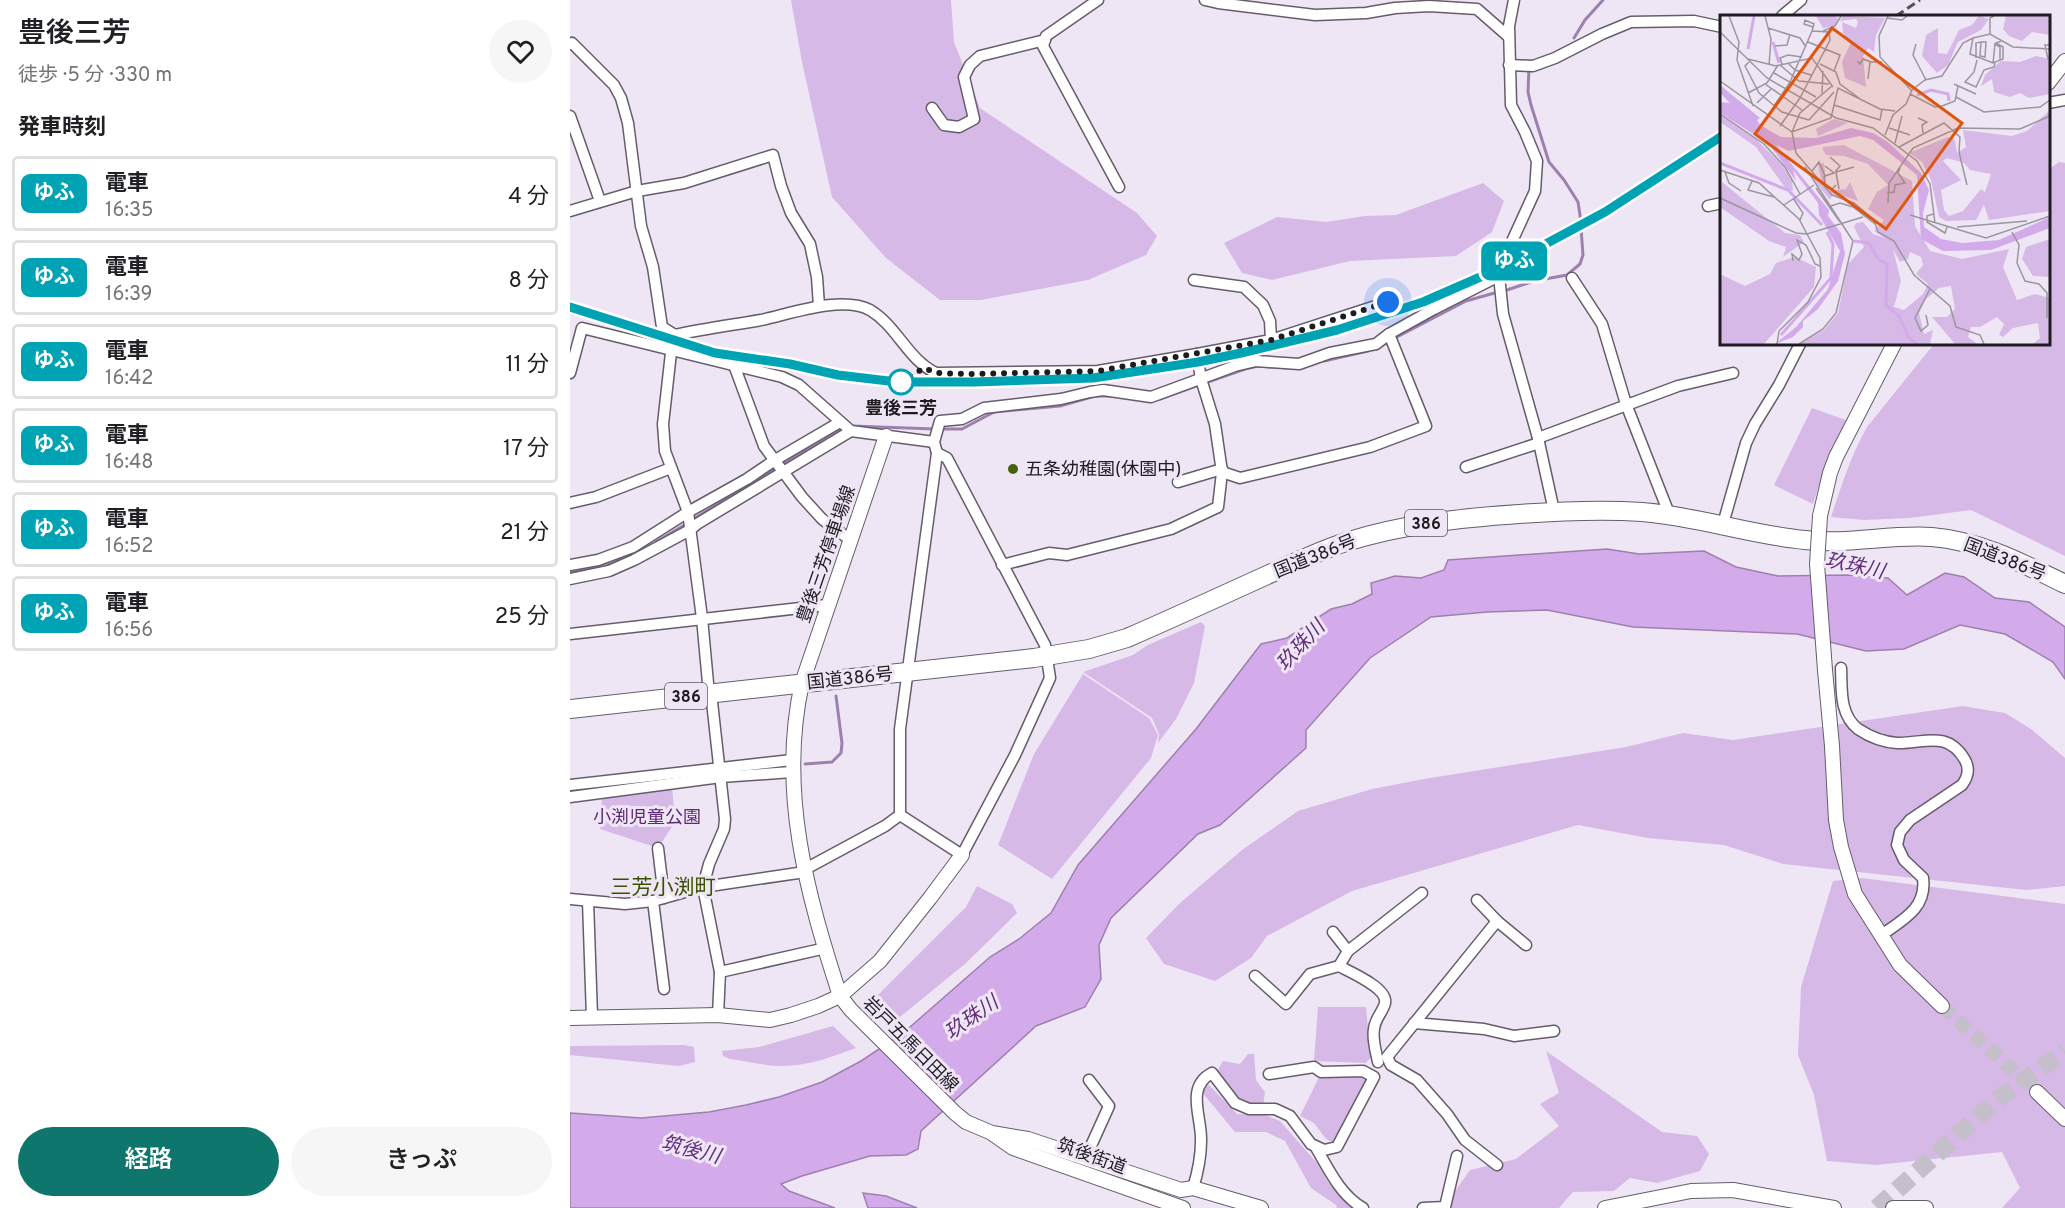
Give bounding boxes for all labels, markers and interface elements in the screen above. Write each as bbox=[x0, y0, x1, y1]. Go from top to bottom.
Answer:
inset map bbox=[1720, 15, 2050, 345]
text: 豊後三芳 bbox=[18, 17, 130, 53]
button: heart bbox=[489, 20, 552, 83]
text: 徒歩 · 5 分 · 330 m bbox=[18, 63, 172, 89]
text: 発車時刻 bbox=[18, 115, 106, 142]
text: 電車 bbox=[105, 171, 149, 198]
text: ゆふ bbox=[33, 180, 75, 207]
text: 4 分 bbox=[508, 184, 549, 211]
text: 16:35 bbox=[105, 198, 153, 224]
line badge: ゆふ bbox=[1487, 242, 1541, 280]
text: ゆふ bbox=[1493, 248, 1535, 275]
text: 電車 bbox=[105, 255, 149, 282]
text: ゆふ bbox=[33, 264, 75, 291]
text: 8 分 bbox=[508, 268, 549, 295]
text: 16:39 bbox=[105, 282, 152, 308]
your location bbox=[1373, 287, 1403, 317]
text: 電車 bbox=[105, 339, 149, 366]
text: ゆふ bbox=[33, 348, 75, 375]
text: 11 分 bbox=[505, 352, 549, 379]
text: 16:42 bbox=[105, 366, 154, 392]
marker: 豊後三芳 bbox=[888, 369, 914, 395]
place label: 豊後三芳 bbox=[865, 398, 937, 421]
text: 電車 bbox=[105, 423, 149, 450]
text: ゆふ bbox=[33, 432, 75, 459]
text: 17 分 bbox=[503, 436, 549, 463]
text: 16:48 bbox=[105, 450, 154, 476]
place label: 五条幼稚園(休園中) bbox=[1025, 459, 1181, 482]
marker: 五条幼稚園(休園中) bbox=[1006, 462, 1020, 476]
street label: 豊後三芳停車場線 bbox=[793, 483, 862, 626]
text: 電車 bbox=[105, 507, 149, 534]
road number: 386 bbox=[1405, 510, 1447, 536]
text: ゆふ bbox=[33, 516, 75, 543]
text: 21 分 bbox=[500, 520, 549, 547]
street label: 国道386号 bbox=[1271, 531, 1360, 584]
text: 16:52 bbox=[105, 534, 153, 560]
street label: 国道386号 bbox=[1960, 534, 2049, 587]
water label: 玖珠川 bbox=[1823, 548, 1889, 586]
text: 電車 bbox=[105, 591, 149, 618]
text: ゆふ bbox=[33, 600, 75, 627]
text: 25 分 bbox=[495, 604, 549, 631]
water label: 玖珠川 bbox=[1271, 614, 1333, 677]
text: 16:56 bbox=[105, 618, 153, 644]
street label: 国道386号 bbox=[806, 664, 894, 695]
road number: 386 bbox=[665, 683, 707, 709]
park label: 小渕児童公園 bbox=[593, 807, 701, 830]
district label: 三芳小渕町 bbox=[611, 875, 716, 902]
water label: 玖珠川 bbox=[940, 990, 1006, 1046]
street label: 岩戸五馬日田線 bbox=[857, 992, 963, 1098]
button: 経路 bbox=[18, 1127, 279, 1196]
button: きっぷ bbox=[291, 1127, 552, 1196]
water label: 筑後川 bbox=[658, 1131, 725, 1171]
street label: 筑後街道 bbox=[1054, 1134, 1129, 1181]

